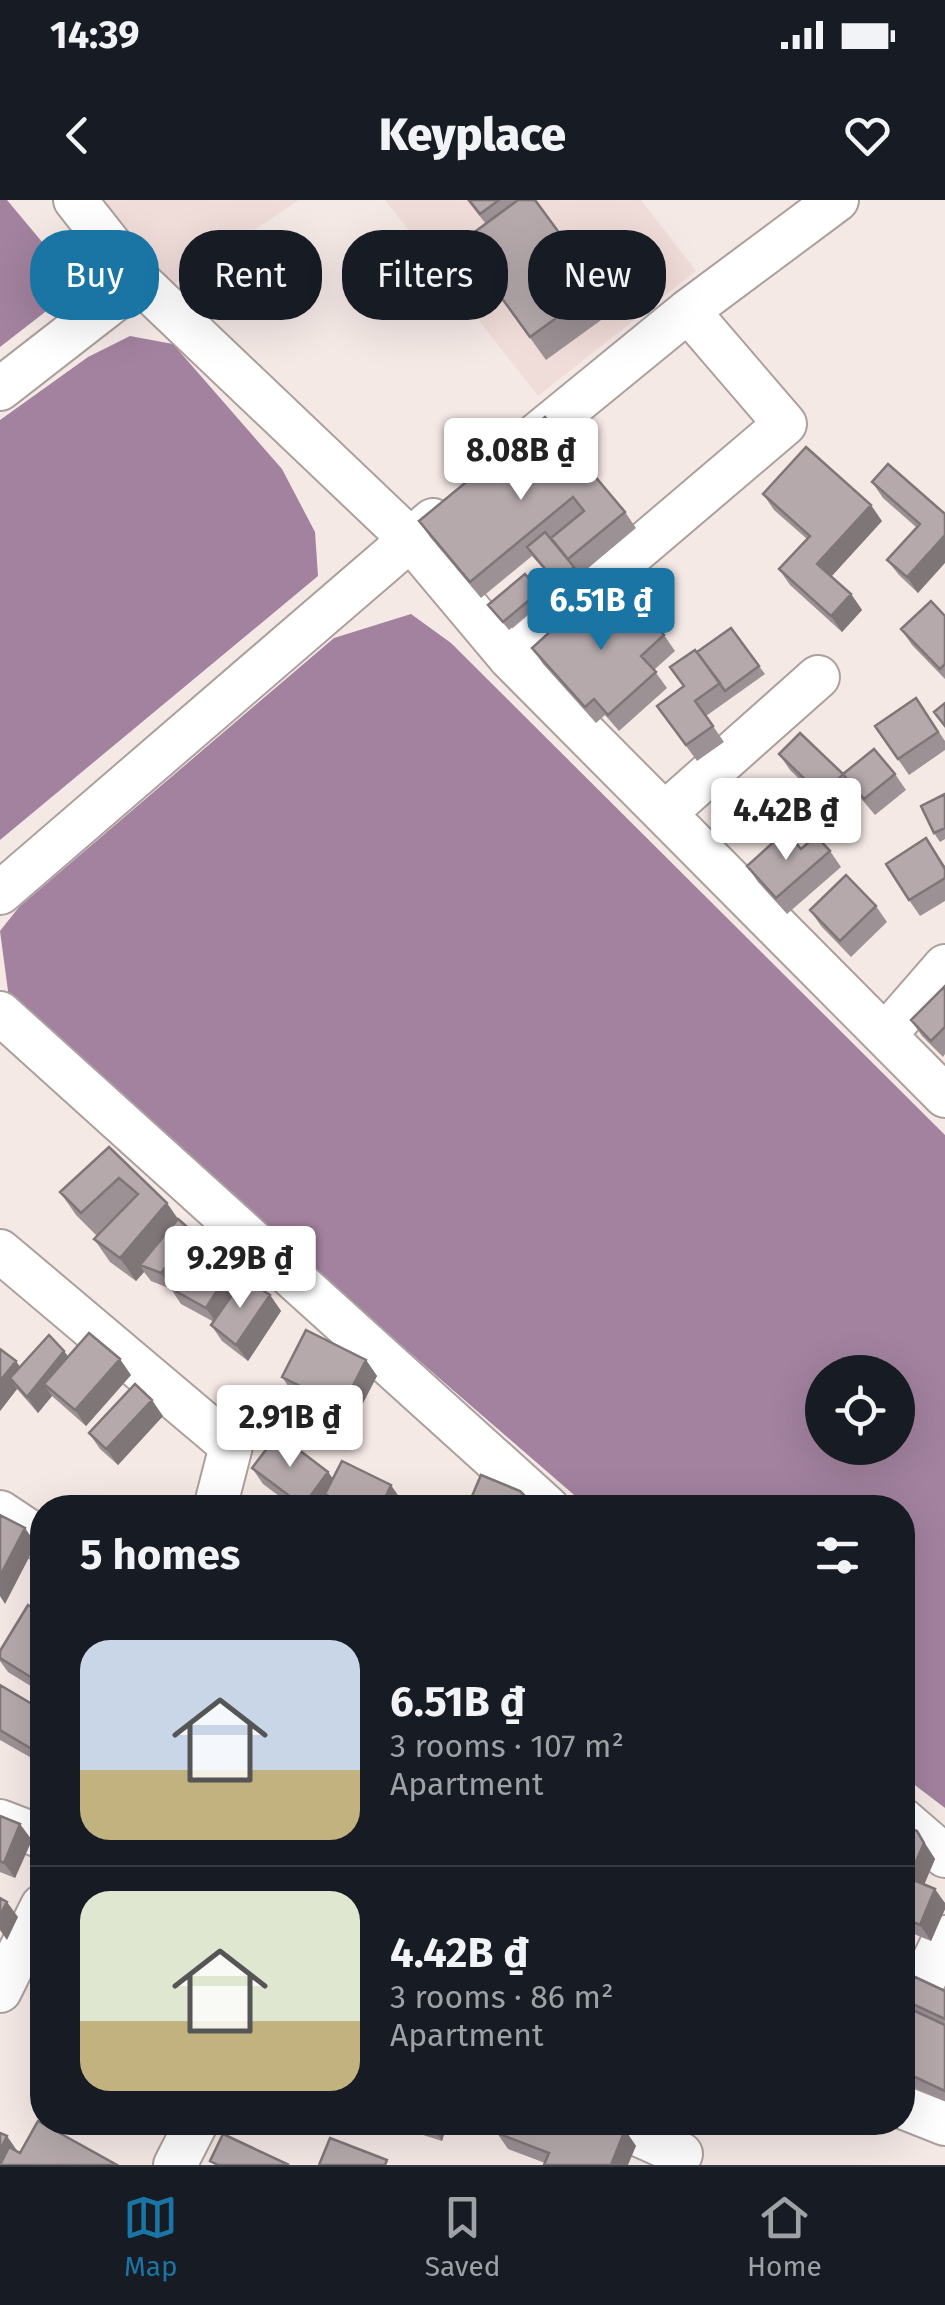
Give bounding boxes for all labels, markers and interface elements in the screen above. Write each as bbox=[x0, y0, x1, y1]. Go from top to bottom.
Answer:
text: 14:39 bbox=[50, 12, 139, 58]
icon: back bbox=[50, 108, 105, 163]
text: Keyplace bbox=[379, 108, 566, 162]
icon: heart bbox=[840, 108, 895, 163]
chip: Buy bbox=[30, 230, 159, 320]
chip: Rent bbox=[179, 230, 322, 320]
chip: Filters bbox=[342, 230, 508, 320]
chip: New bbox=[528, 230, 666, 320]
pin: 8.08B ₫ bbox=[429, 418, 613, 503]
text: 8.08B ₫ bbox=[466, 431, 576, 469]
pin: 6.51B ₫ bbox=[509, 568, 693, 653]
text: 6.51B ₫ bbox=[549, 581, 653, 619]
pin: 4.42B ₫ bbox=[694, 778, 878, 863]
text: 4.42B ₫ bbox=[733, 791, 839, 829]
pin: 9.29B ₫ bbox=[148, 1226, 332, 1311]
text: 9.29B ₫ bbox=[187, 1239, 293, 1277]
map controls bbox=[805, 1355, 915, 1465]
button: locate bbox=[805, 1355, 915, 1465]
pin: 2.91B ₫ bbox=[198, 1385, 382, 1470]
text: 2.91B ₫ bbox=[239, 1398, 341, 1436]
icon: filters bbox=[810, 1528, 865, 1583]
text: 5 homes bbox=[80, 1530, 240, 1580]
text: 6.51B ₫ bbox=[390, 1677, 525, 1727]
icon: home bbox=[160, 1680, 280, 1800]
text: 3 rooms · 107 m² bbox=[390, 1727, 624, 1765]
text: Apartment bbox=[390, 1765, 544, 1803]
text: 4.42B ₫ bbox=[390, 1928, 529, 1978]
icon: home bbox=[160, 1931, 280, 2051]
text: 3 rooms · 86 m² bbox=[390, 1978, 613, 2016]
text: Apartment bbox=[390, 2016, 544, 2054]
tab: Map bbox=[123, 2190, 178, 2283]
tab: Saved bbox=[425, 2190, 501, 2283]
tab: Home bbox=[747, 2190, 822, 2283]

